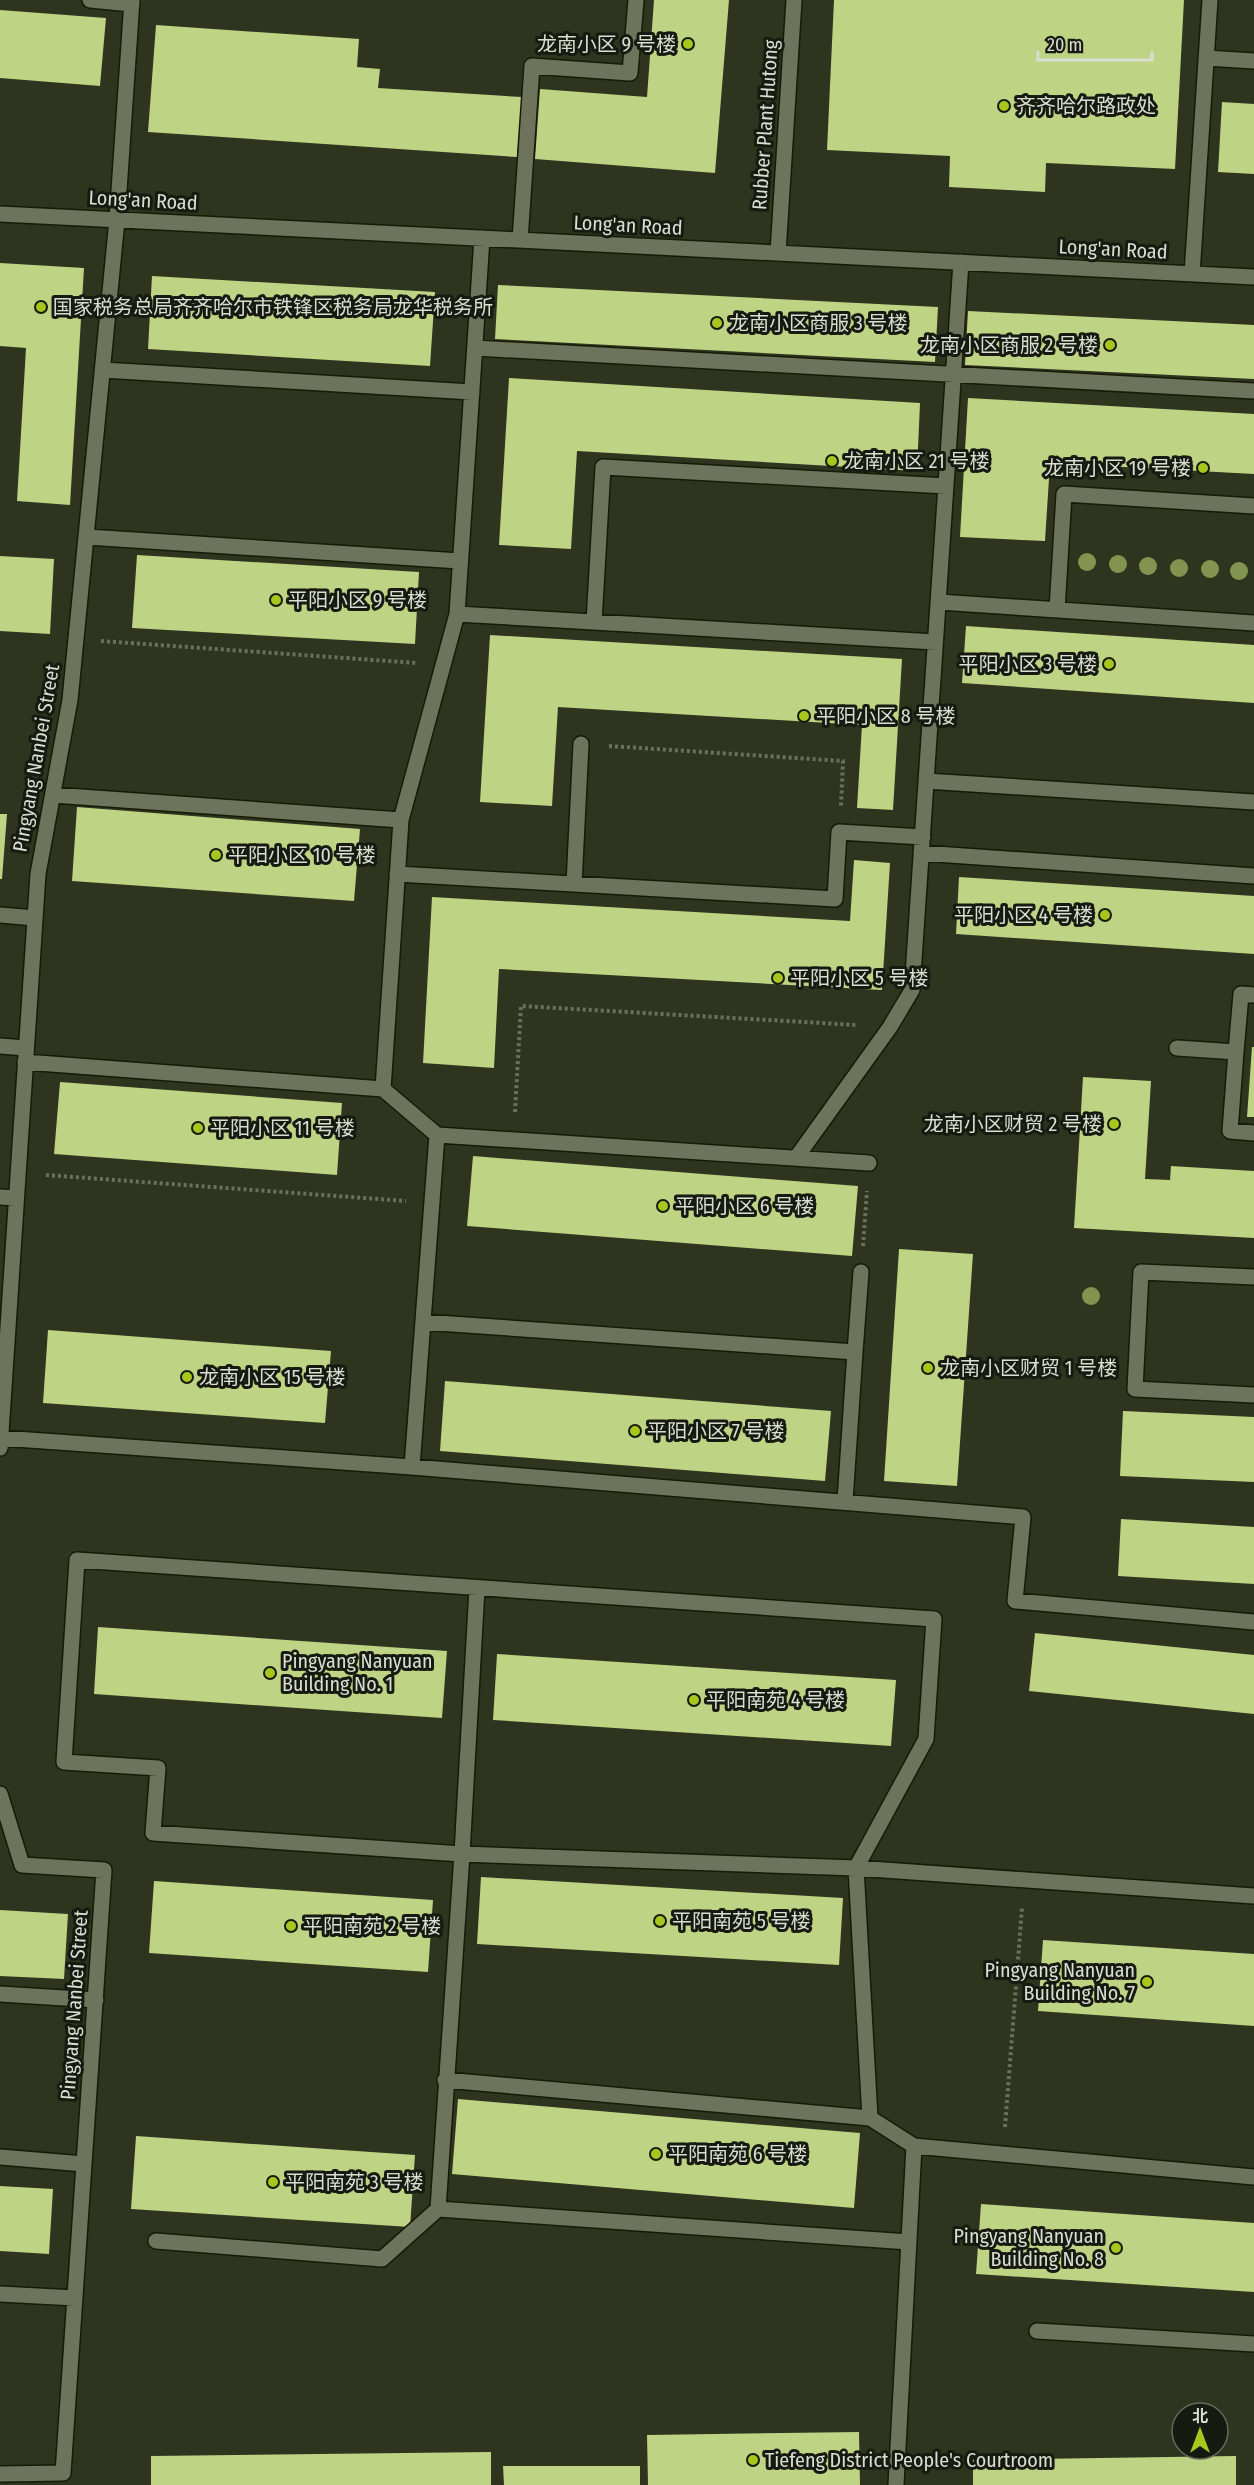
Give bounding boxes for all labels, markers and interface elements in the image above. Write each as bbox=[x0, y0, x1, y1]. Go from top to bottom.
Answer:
scale bar bbox=[1038, 24, 1152, 62]
place label: 龙南小区 9 号楼 bbox=[537, 32, 676, 56]
text: 20 m bbox=[1047, 34, 1082, 56]
marker: 龙南小区 9 号楼 bbox=[681, 37, 695, 51]
street label: Rubber Plant Hutong bbox=[747, 39, 783, 211]
place label: 齐齐哈尔路政处 bbox=[1016, 94, 1156, 118]
marker: 齐齐哈尔路政处 bbox=[997, 99, 1011, 113]
street label: Long'an Road bbox=[88, 185, 198, 215]
street label: Long'an Road bbox=[573, 210, 683, 240]
street label: Long'an Road bbox=[1058, 234, 1168, 264]
place label: 国家税务总局齐齐哈尔市铁锋区税务局龙华税务所 bbox=[53, 295, 493, 319]
marker: 国家税务总局齐齐哈尔市铁锋区税务局龙华税务所 bbox=[34, 300, 48, 314]
place label: 龙南小区商服 3 号楼 bbox=[729, 311, 907, 335]
marker: 龙南小区商服 3 号楼 bbox=[710, 316, 724, 330]
place label: 龙南小区商服 2 号楼 bbox=[920, 333, 1098, 357]
marker: 龙南小区商服 2 号楼 bbox=[1103, 338, 1117, 352]
place label: 龙南小区 21 号楼 bbox=[844, 449, 990, 473]
marker: 龙南小区 21 号楼 bbox=[825, 454, 839, 468]
place label: 龙南小区 19 号楼 bbox=[1044, 456, 1191, 480]
marker: 龙南小区 19 号楼 bbox=[1196, 461, 1210, 475]
place label: 平阳小区 9 号楼 bbox=[288, 588, 427, 612]
marker: 平阳小区 9 号楼 bbox=[269, 593, 283, 607]
place label: 平阳小区 3 号楼 bbox=[959, 652, 1097, 676]
marker: 平阳小区 3 号楼 bbox=[1102, 657, 1116, 671]
street label: Pingyang Nanbei Street bbox=[8, 662, 64, 854]
place label: 平阳小区 8 号楼 bbox=[816, 704, 955, 728]
marker: 平阳小区 8 号楼 bbox=[797, 709, 811, 723]
place label: 平阳小区 10 号楼 bbox=[228, 843, 376, 867]
marker: 平阳小区 10 号楼 bbox=[209, 848, 223, 862]
place label: 平阳小区 4 号楼 bbox=[954, 903, 1093, 927]
marker: 平阳小区 4 号楼 bbox=[1098, 908, 1112, 922]
place label: 平阳小区 5 号楼 bbox=[790, 966, 929, 990]
marker: 平阳小区 5 号楼 bbox=[771, 971, 785, 985]
place label: 龙南小区财贸 2 号楼 bbox=[924, 1112, 1102, 1136]
place label: 平阳小区 11 号楼 bbox=[210, 1116, 355, 1140]
marker: 龙南小区财贸 2 号楼 bbox=[1107, 1117, 1121, 1131]
marker: 平阳小区 11 号楼 bbox=[191, 1121, 205, 1135]
place label: 平阳小区 6 号楼 bbox=[675, 1194, 814, 1218]
marker: 平阳小区 6 号楼 bbox=[656, 1199, 670, 1213]
place label: 龙南小区财贸 1 号楼 bbox=[940, 1356, 1117, 1380]
marker: 龙南小区财贸 1 号楼 bbox=[921, 1361, 935, 1375]
place label: 龙南小区 15 号楼 bbox=[199, 1365, 345, 1389]
marker: 龙南小区 15 号楼 bbox=[180, 1370, 194, 1384]
place label: 平阳小区 7 号楼 bbox=[647, 1419, 785, 1443]
marker: 平阳小区 7 号楼 bbox=[628, 1424, 642, 1438]
place label: Pingyang Nanyuan Building No. 1 bbox=[282, 1649, 433, 1696]
marker: Pingyang Nanyuan Building No. 1 bbox=[263, 1666, 277, 1680]
place label: 平阳南苑 4 号楼 bbox=[706, 1688, 845, 1712]
marker: 平阳南苑 4 号楼 bbox=[687, 1693, 701, 1707]
street label: Pingyang Nanbei Street bbox=[55, 1909, 93, 2101]
place label: 平阳南苑 5 号楼 bbox=[672, 1909, 811, 1933]
place label: 平阳南苑 2 号楼 bbox=[303, 1914, 441, 1938]
marker: 平阳南苑 5 号楼 bbox=[653, 1914, 667, 1928]
marker: 平阳南苑 2 号楼 bbox=[284, 1919, 298, 1933]
place label: Pingyang Nanyuan Building No. 7 bbox=[984, 1958, 1135, 2005]
marker: Pingyang Nanyuan Building No. 7 bbox=[1140, 1975, 1154, 1989]
place label: 平阳南苑 6 号楼 bbox=[668, 2142, 807, 2166]
marker: 平阳南苑 6 号楼 bbox=[649, 2147, 663, 2161]
place label: 平阳南苑 3 号楼 bbox=[285, 2170, 423, 2194]
marker: 平阳南苑 3 号楼 bbox=[266, 2175, 280, 2189]
place label: Pingyang Nanyuan Building No. 8 bbox=[953, 2224, 1104, 2271]
marker: Pingyang Nanyuan Building No. 8 bbox=[1109, 2241, 1123, 2255]
north arrow bbox=[1170, 2401, 1230, 2461]
text: 北 bbox=[1192, 2407, 1208, 2426]
place label: Tiefeng District People's Courtroom bbox=[765, 2448, 1053, 2472]
marker: Tiefeng District People's Courtroom bbox=[746, 2453, 760, 2467]

